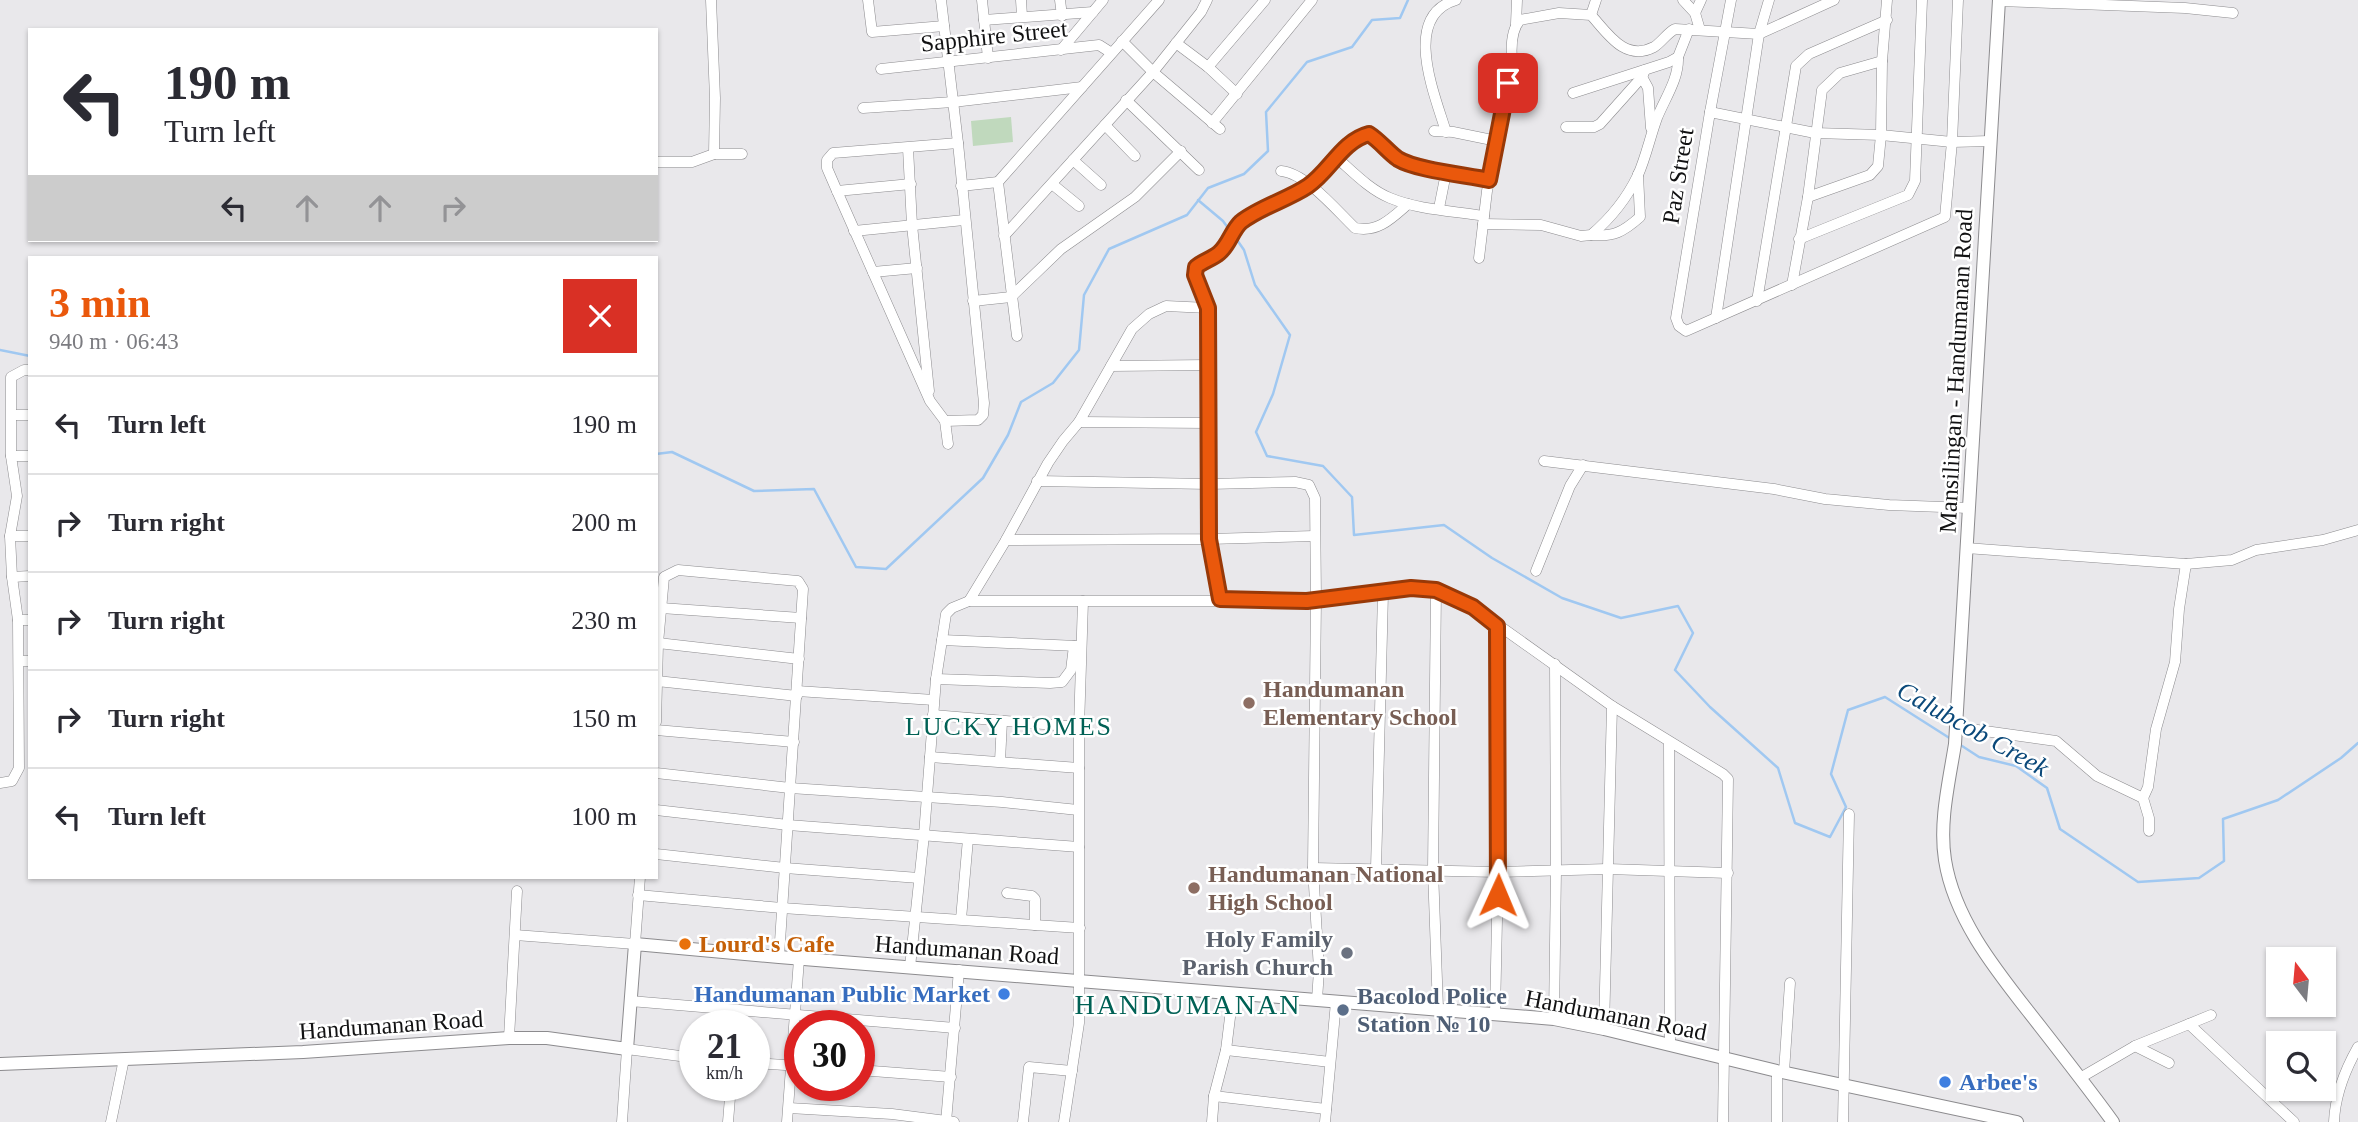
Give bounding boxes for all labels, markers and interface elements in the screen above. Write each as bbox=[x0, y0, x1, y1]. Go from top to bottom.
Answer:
street label: Sapphire Street bbox=[919, 15, 1069, 57]
pin bbox=[1478, 53, 1538, 113]
text: 190 m bbox=[164, 55, 291, 110]
icon: left bbox=[49, 56, 140, 147]
icon: arrive bbox=[1489, 64, 1527, 102]
text: Turn left bbox=[164, 113, 276, 149]
street label: Paz Street bbox=[1658, 126, 1698, 226]
icon: left bbox=[215, 189, 253, 227]
icon: ahead bbox=[288, 189, 326, 227]
icon: ahead bbox=[361, 189, 399, 227]
icon: right bbox=[434, 189, 472, 227]
street label: Mansilingan - Handumanan Road bbox=[1935, 208, 1977, 534]
button: close bbox=[563, 279, 637, 353]
text: 3 min bbox=[49, 280, 151, 326]
text: 940 m · 06:43 bbox=[49, 329, 179, 354]
icon: left bbox=[49, 406, 87, 444]
text: Turn left bbox=[108, 410, 206, 439]
text: 190 m bbox=[571, 410, 637, 439]
icon: right bbox=[49, 504, 87, 542]
text: Turn right bbox=[108, 508, 225, 537]
text: 200 m bbox=[571, 508, 637, 537]
icon: right bbox=[49, 602, 87, 640]
text: Turn right bbox=[108, 606, 225, 635]
text: 230 m bbox=[571, 606, 637, 635]
water label: Calubcob Creek bbox=[1892, 675, 2054, 783]
place label: Handumanan Elementary School bbox=[1263, 676, 1457, 730]
marker: Handumanan Elementary School bbox=[1241, 695, 1257, 711]
icon: right bbox=[49, 700, 87, 738]
text: Turn right bbox=[108, 704, 225, 733]
text: 150 m bbox=[571, 704, 637, 733]
district label: LUCKY HOMES bbox=[905, 712, 1113, 741]
icon: left bbox=[49, 798, 87, 836]
text: Turn left bbox=[108, 802, 206, 831]
text: 100 m bbox=[571, 802, 637, 831]
position arrow bbox=[1461, 858, 1535, 932]
place label: Handumanan National High School bbox=[1208, 861, 1444, 915]
marker: Handumanan National High School bbox=[1186, 880, 1202, 896]
place label: Holy Family Parish Church bbox=[1182, 926, 1333, 980]
place label: Lourd's Cafe bbox=[699, 931, 835, 957]
street label: Handumanan Road bbox=[874, 931, 1060, 969]
marker: Lourd's Cafe bbox=[677, 936, 693, 952]
marker: Holy Family Parish Church bbox=[1339, 945, 1355, 961]
north arrow bbox=[2266, 947, 2336, 1017]
map controls bbox=[2266, 947, 2336, 1101]
place label: Handumanan Public Market bbox=[694, 981, 990, 1007]
place label: Bacolod Police Station № 10 bbox=[1357, 983, 1507, 1037]
street label: Handumanan Road bbox=[1523, 985, 1709, 1045]
marker: Handumanan Public Market bbox=[996, 986, 1012, 1002]
district label: HANDUMANAN bbox=[1075, 989, 1301, 1020]
marker: Bacolod Police Station № 10 bbox=[1335, 1002, 1351, 1018]
street label: Handumanan Road bbox=[298, 1006, 484, 1044]
speed limit sign: 30 bbox=[784, 1010, 875, 1101]
text: 21 bbox=[707, 1027, 742, 1066]
button: search bbox=[2266, 1031, 2336, 1101]
text: km/h bbox=[706, 1063, 743, 1083]
place label: Arbee's bbox=[1959, 1069, 2038, 1095]
marker: Arbee's bbox=[1937, 1074, 1953, 1090]

